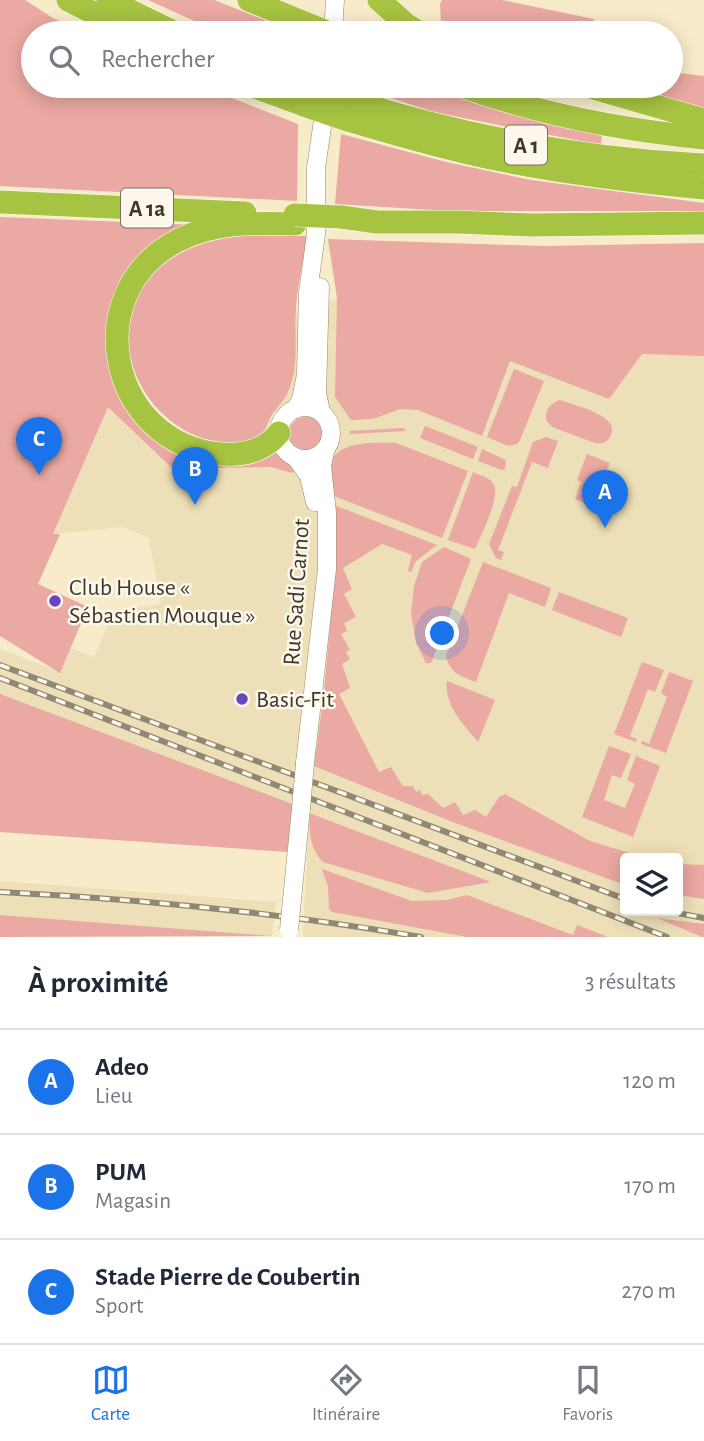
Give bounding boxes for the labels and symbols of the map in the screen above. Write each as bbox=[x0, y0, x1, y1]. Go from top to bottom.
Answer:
road number: A 1 bbox=[505, 126, 547, 164]
road number: A 1a bbox=[121, 188, 173, 228]
pin: C bbox=[16, 417, 62, 475]
pin: B bbox=[172, 447, 218, 505]
pin: A bbox=[582, 470, 628, 528]
street label: Rue Sadi Carnot bbox=[280, 518, 314, 666]
place label: Club House « Sébastien Mouque » bbox=[69, 576, 256, 628]
marker: Club House « Sébastien Mouque » bbox=[47, 593, 63, 609]
your location bbox=[425, 616, 459, 650]
place label: Basic-Fit bbox=[256, 688, 334, 712]
marker: Basic-Fit bbox=[234, 691, 250, 707]

